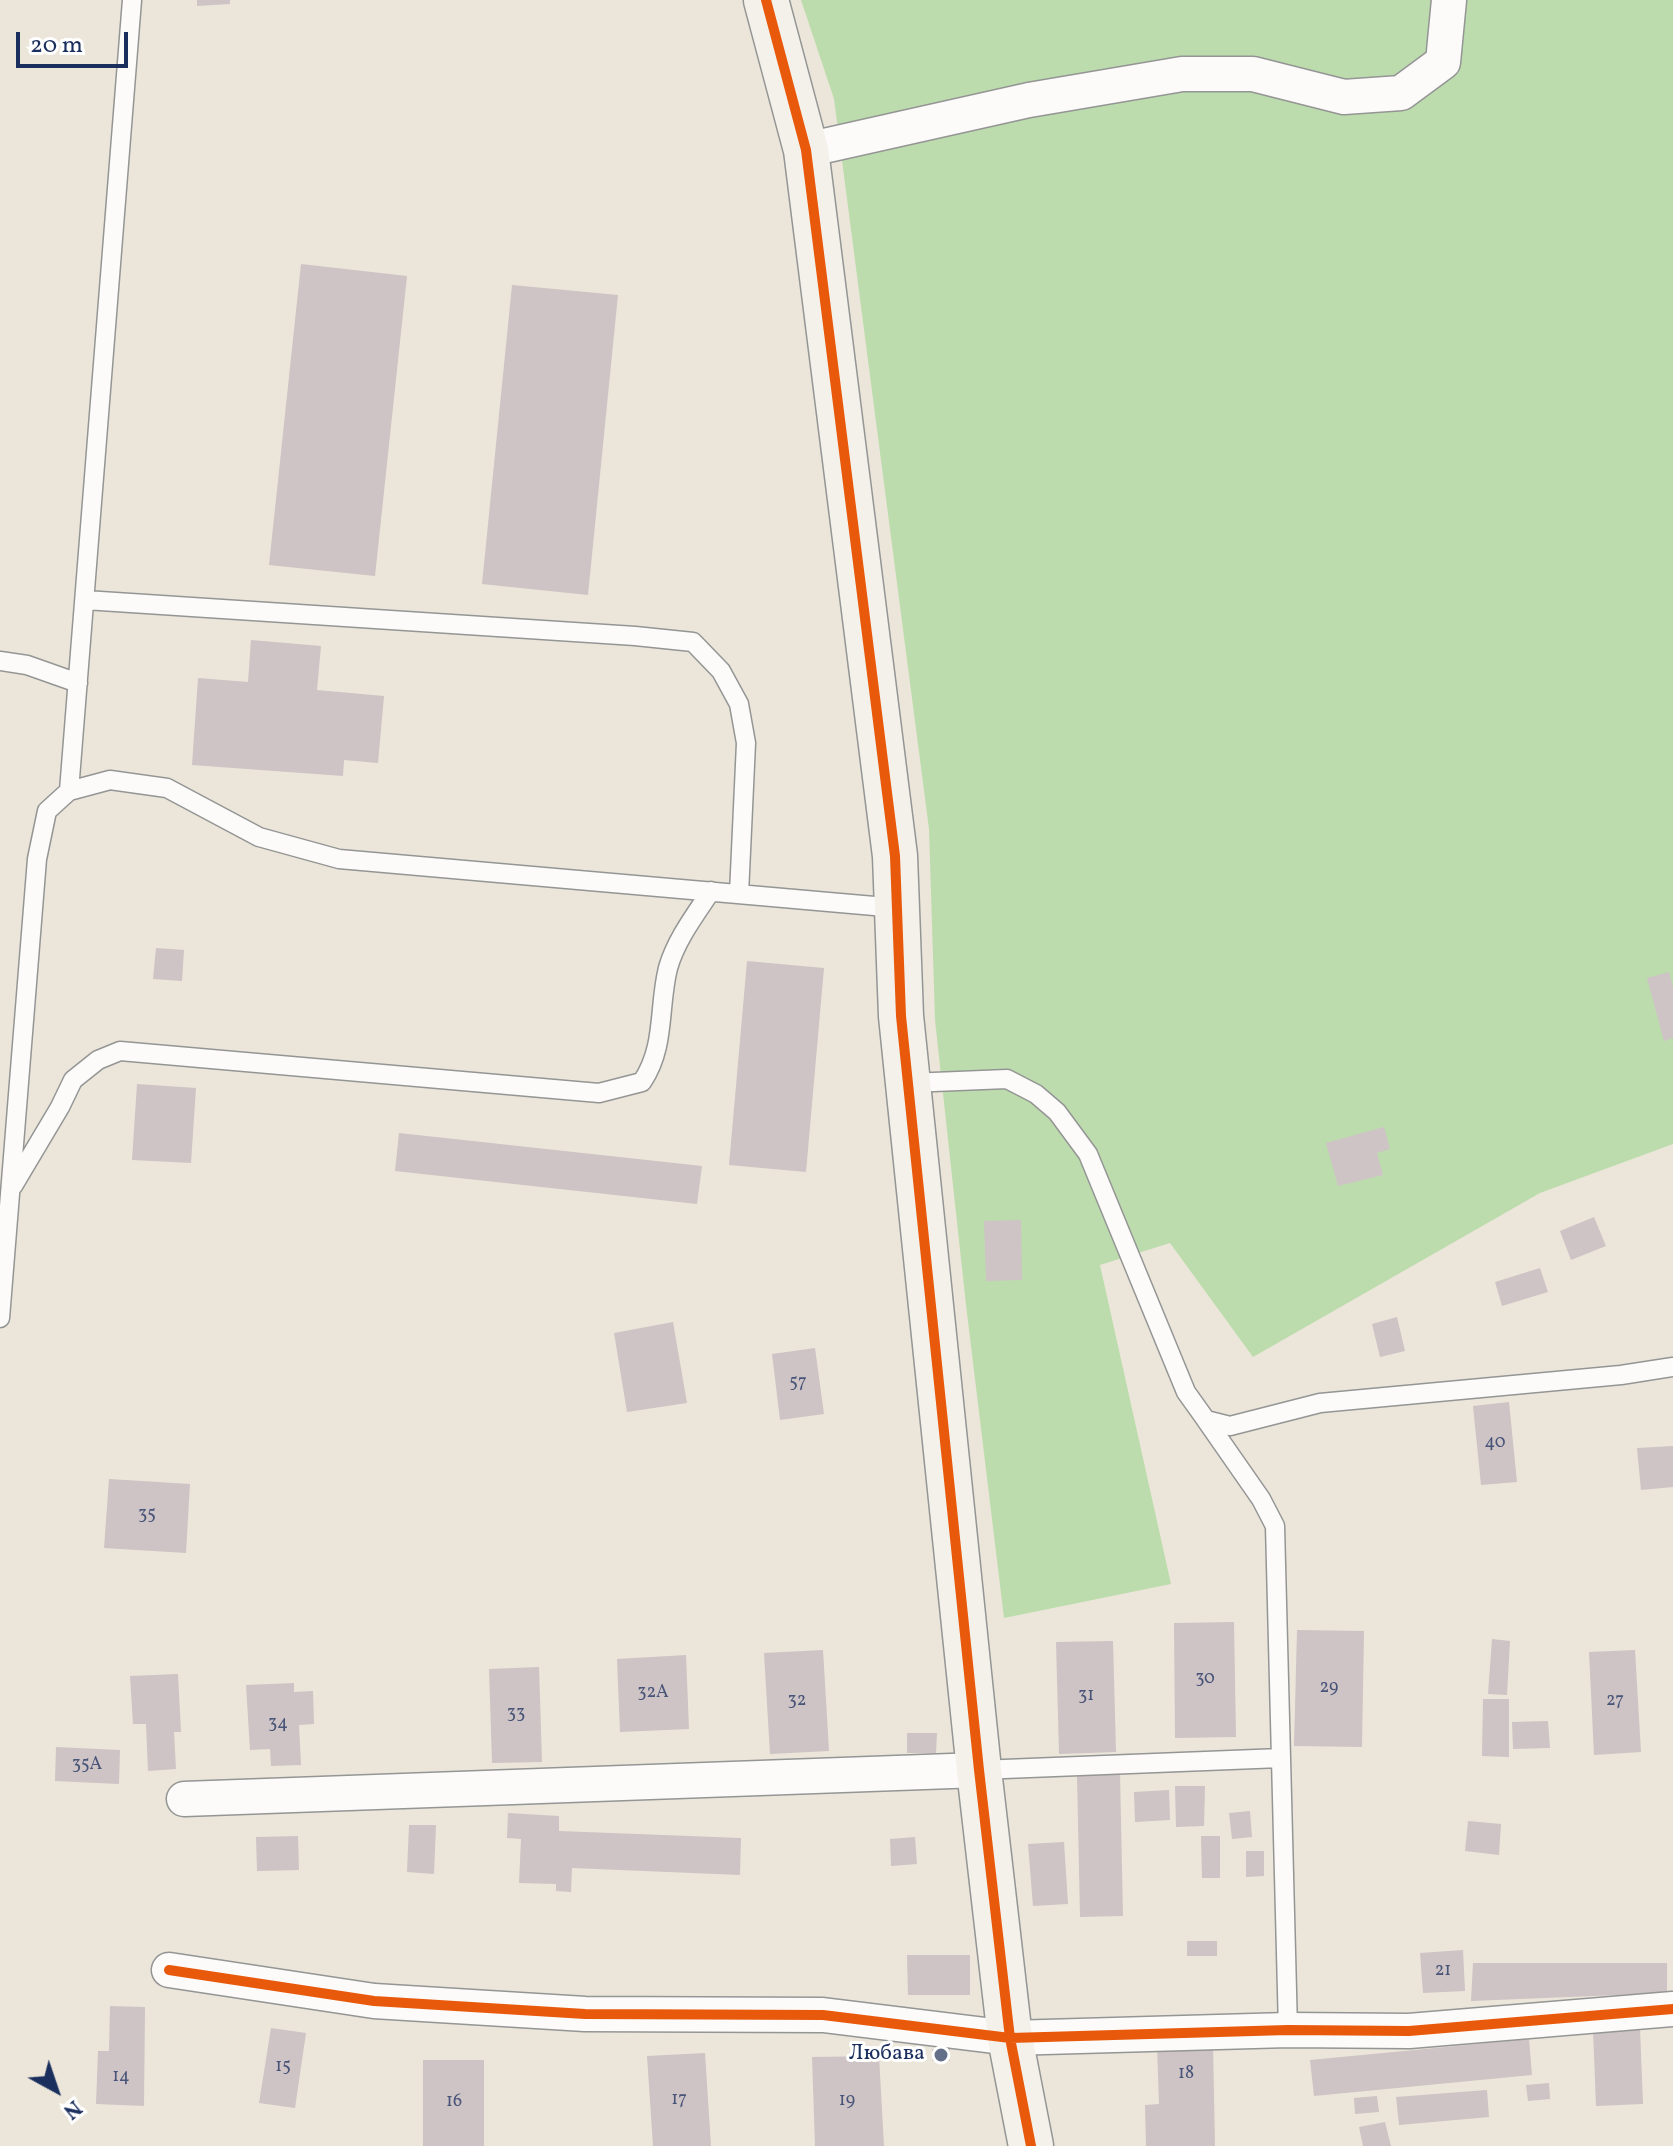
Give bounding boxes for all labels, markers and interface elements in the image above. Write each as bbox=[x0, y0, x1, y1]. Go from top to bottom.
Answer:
scale bar bbox=[20, 16, 132, 66]
text: 20 m bbox=[30, 29, 83, 63]
house number: 57 bbox=[789, 1373, 807, 1395]
house number: 40 bbox=[1484, 1433, 1506, 1455]
house number: 35 bbox=[138, 1505, 156, 1527]
house number: 30 bbox=[1195, 1669, 1215, 1691]
house number: 29 bbox=[1320, 1678, 1338, 1700]
house number: 32А bbox=[637, 1683, 669, 1705]
house number: 31 bbox=[1078, 1686, 1094, 1708]
house number: 32 bbox=[788, 1691, 806, 1713]
house number: 27 bbox=[1606, 1691, 1624, 1713]
house number: 33 bbox=[507, 1704, 525, 1726]
house number: 34 bbox=[268, 1714, 288, 1736]
house number: 35А bbox=[72, 1755, 102, 1777]
house number: 21 bbox=[1435, 1961, 1451, 1983]
place label: Любава bbox=[849, 2042, 925, 2068]
marker: Любава bbox=[932, 2046, 950, 2064]
north arrow bbox=[16, 2050, 96, 2130]
house number: 15 bbox=[275, 2057, 291, 2079]
house number: 18 bbox=[1178, 2064, 1194, 2086]
house number: 14 bbox=[112, 2067, 130, 2089]
house number: 17 bbox=[671, 2090, 687, 2112]
house number: 19 bbox=[839, 2091, 855, 2113]
text: N bbox=[56, 2092, 88, 2126]
house number: 16 bbox=[446, 2092, 462, 2114]

